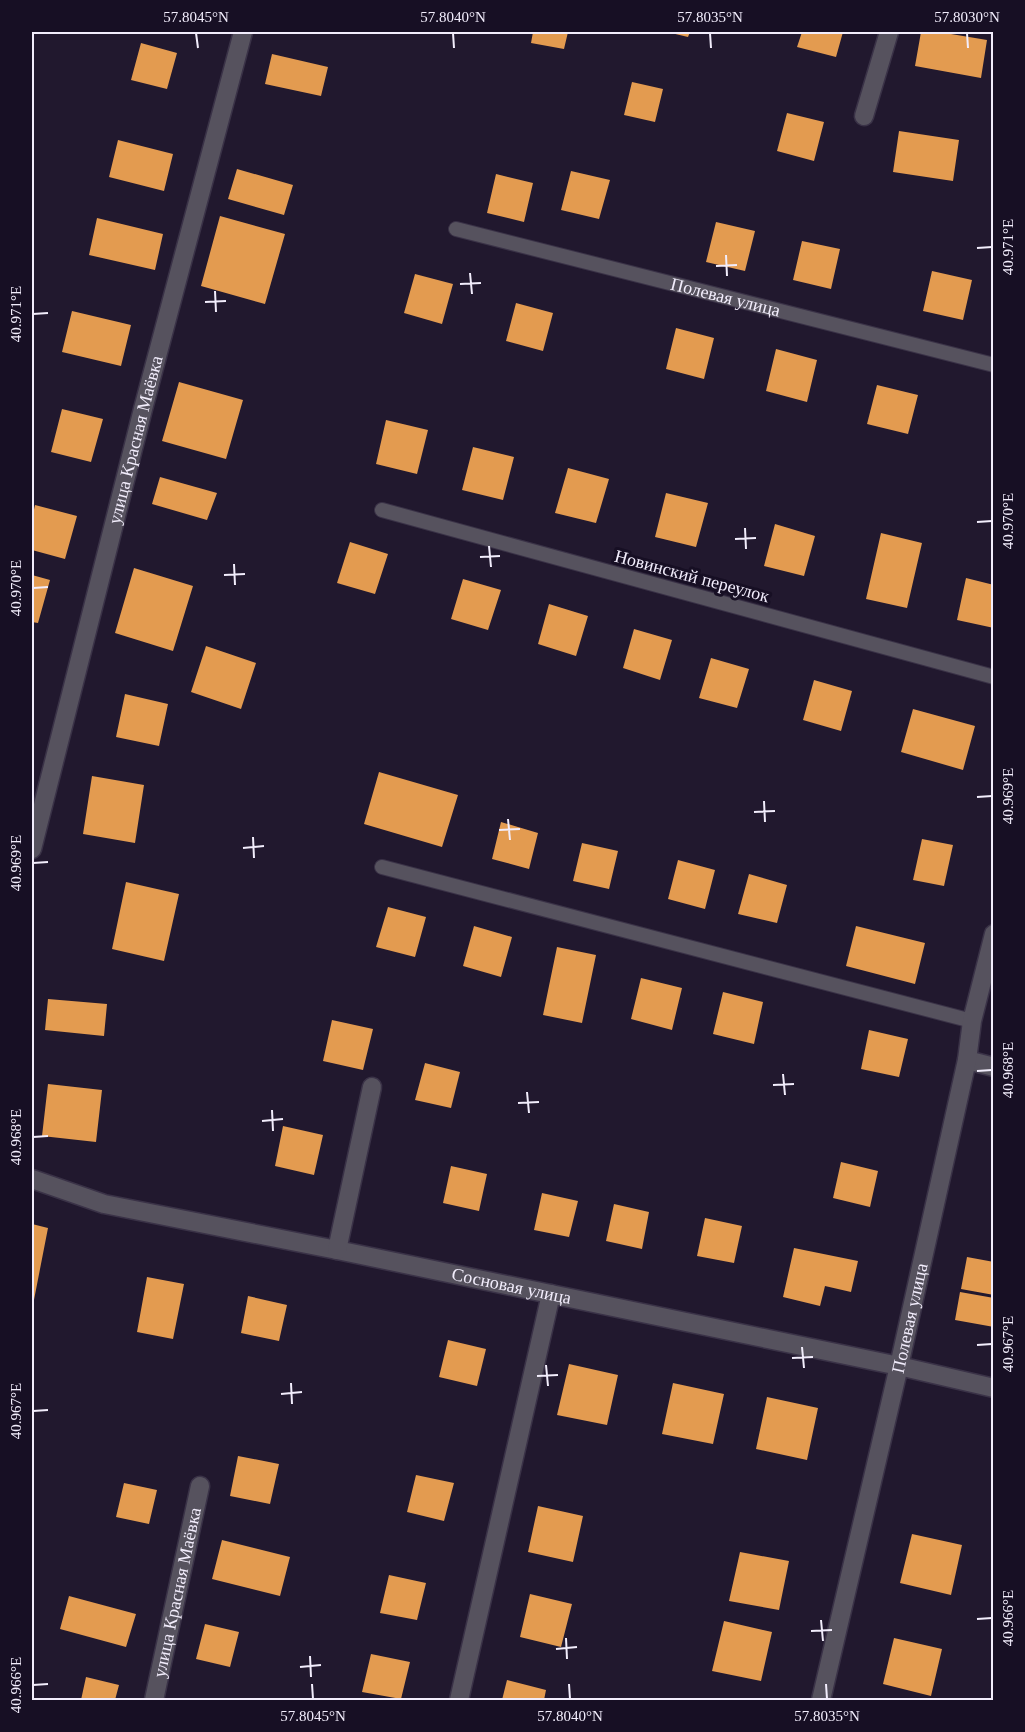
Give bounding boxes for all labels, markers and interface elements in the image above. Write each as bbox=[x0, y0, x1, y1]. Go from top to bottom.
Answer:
text: 57.8045°N bbox=[163, 9, 229, 25]
text: 57.8040°N bbox=[420, 9, 486, 25]
text: 57.8035°N bbox=[677, 9, 743, 25]
text: 57.8030°N bbox=[934, 9, 1000, 25]
text: 40.971°E bbox=[1000, 219, 1016, 275]
street label: Полевая улица bbox=[669, 274, 782, 321]
text: 40.971°E bbox=[8, 286, 24, 342]
street label: улица Красная Маёвка bbox=[104, 353, 167, 526]
text: 40.970°E bbox=[1000, 493, 1016, 549]
street label: Новинский переулок bbox=[612, 546, 772, 606]
text: 40.970°E bbox=[8, 560, 24, 616]
text: 40.969°E bbox=[1000, 768, 1016, 824]
text: 40.969°E bbox=[8, 835, 24, 891]
text: 40.968°E bbox=[1000, 1042, 1016, 1098]
text: 40.968°E bbox=[8, 1109, 24, 1165]
street label: Полевая улица bbox=[888, 1261, 932, 1375]
street label: Сосновая улица bbox=[450, 1264, 573, 1308]
text: 40.967°E bbox=[1000, 1316, 1016, 1372]
text: 40.967°E bbox=[8, 1383, 24, 1439]
street label: улица Красная Маёвка bbox=[149, 1506, 205, 1679]
text: 40.966°E bbox=[1000, 1590, 1016, 1646]
text: 40.966°E bbox=[8, 1657, 24, 1713]
text: 57.8045°N bbox=[280, 1708, 346, 1724]
text: 57.8040°N bbox=[537, 1708, 603, 1724]
text: 57.8035°N bbox=[794, 1708, 860, 1724]

